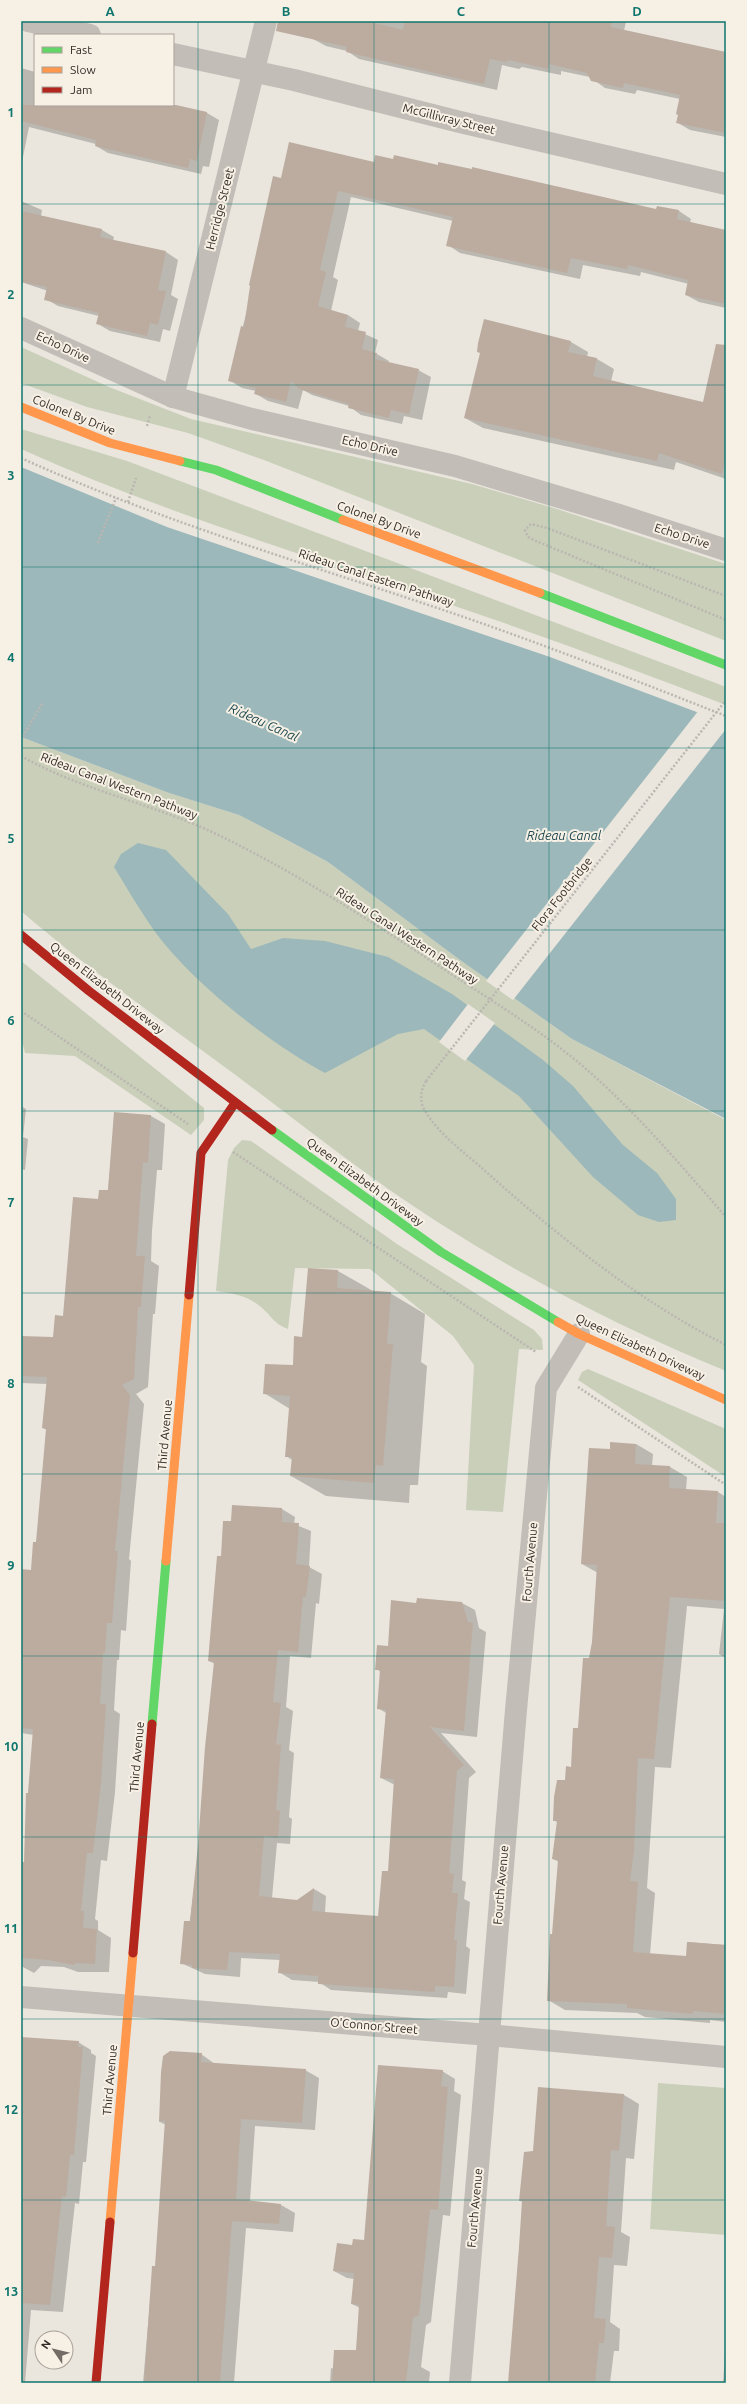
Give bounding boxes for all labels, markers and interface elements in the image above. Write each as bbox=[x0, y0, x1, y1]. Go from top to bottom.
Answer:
text: A bbox=[105, 4, 115, 18]
text: B bbox=[282, 4, 291, 18]
text: C bbox=[457, 4, 466, 18]
text: D bbox=[632, 4, 642, 18]
legend bbox=[34, 34, 174, 106]
text: Fast bbox=[70, 43, 92, 56]
text: Slow bbox=[70, 63, 96, 76]
text: Jam bbox=[70, 83, 92, 96]
street label: McGillivray Street bbox=[402, 101, 497, 136]
text: 1 bbox=[7, 105, 15, 119]
street label: Herridge Street bbox=[203, 166, 236, 251]
text: 2 bbox=[7, 287, 15, 301]
street label: Echo Drive bbox=[34, 329, 92, 365]
street label: Colonel By Drive bbox=[31, 392, 118, 437]
street label: Echo Drive bbox=[341, 433, 399, 458]
text: 3 bbox=[7, 468, 15, 482]
street label: Colonel By Drive bbox=[335, 498, 423, 541]
street label: Echo Drive bbox=[653, 520, 711, 551]
street label: Rideau Canal Eastern Pathway bbox=[297, 546, 455, 609]
text: 4 bbox=[7, 650, 15, 664]
water label: Rideau Canal bbox=[227, 700, 301, 744]
street label: Rideau Canal Western Pathway bbox=[39, 750, 199, 822]
water label: Rideau Canal bbox=[527, 828, 602, 842]
text: 5 bbox=[7, 831, 15, 845]
street label: Flora Footbridge bbox=[529, 854, 594, 933]
street label: Rideau Canal Western Pathway bbox=[334, 885, 481, 986]
street label: Queen Elizabeth Driveway bbox=[48, 939, 167, 1036]
text: 6 bbox=[7, 1013, 15, 1027]
street label: Queen Elizabeth Driveway bbox=[304, 1135, 426, 1228]
text: 7 bbox=[7, 1195, 15, 1209]
street label: Queen Elizabeth Driveway bbox=[574, 1311, 707, 1382]
text: 8 bbox=[7, 1376, 15, 1390]
street label: Third Avenue bbox=[155, 1399, 174, 1471]
street label: Fourth Avenue bbox=[520, 1522, 539, 1602]
text: 9 bbox=[7, 1558, 15, 1572]
street label: Third Avenue bbox=[127, 1721, 146, 1793]
text: 10 bbox=[4, 1739, 18, 1753]
street label: Fourth Avenue bbox=[491, 1845, 510, 1925]
text: 11 bbox=[4, 1921, 18, 1935]
street label: O'Connor Street bbox=[330, 2015, 419, 2036]
street label: Third Avenue bbox=[100, 2044, 119, 2116]
text: 12 bbox=[4, 2102, 18, 2116]
street label: Fourth Avenue bbox=[465, 2168, 484, 2248]
text: 13 bbox=[4, 2284, 18, 2298]
north arrow bbox=[34, 2330, 74, 2370]
text: N bbox=[39, 2337, 53, 2351]

